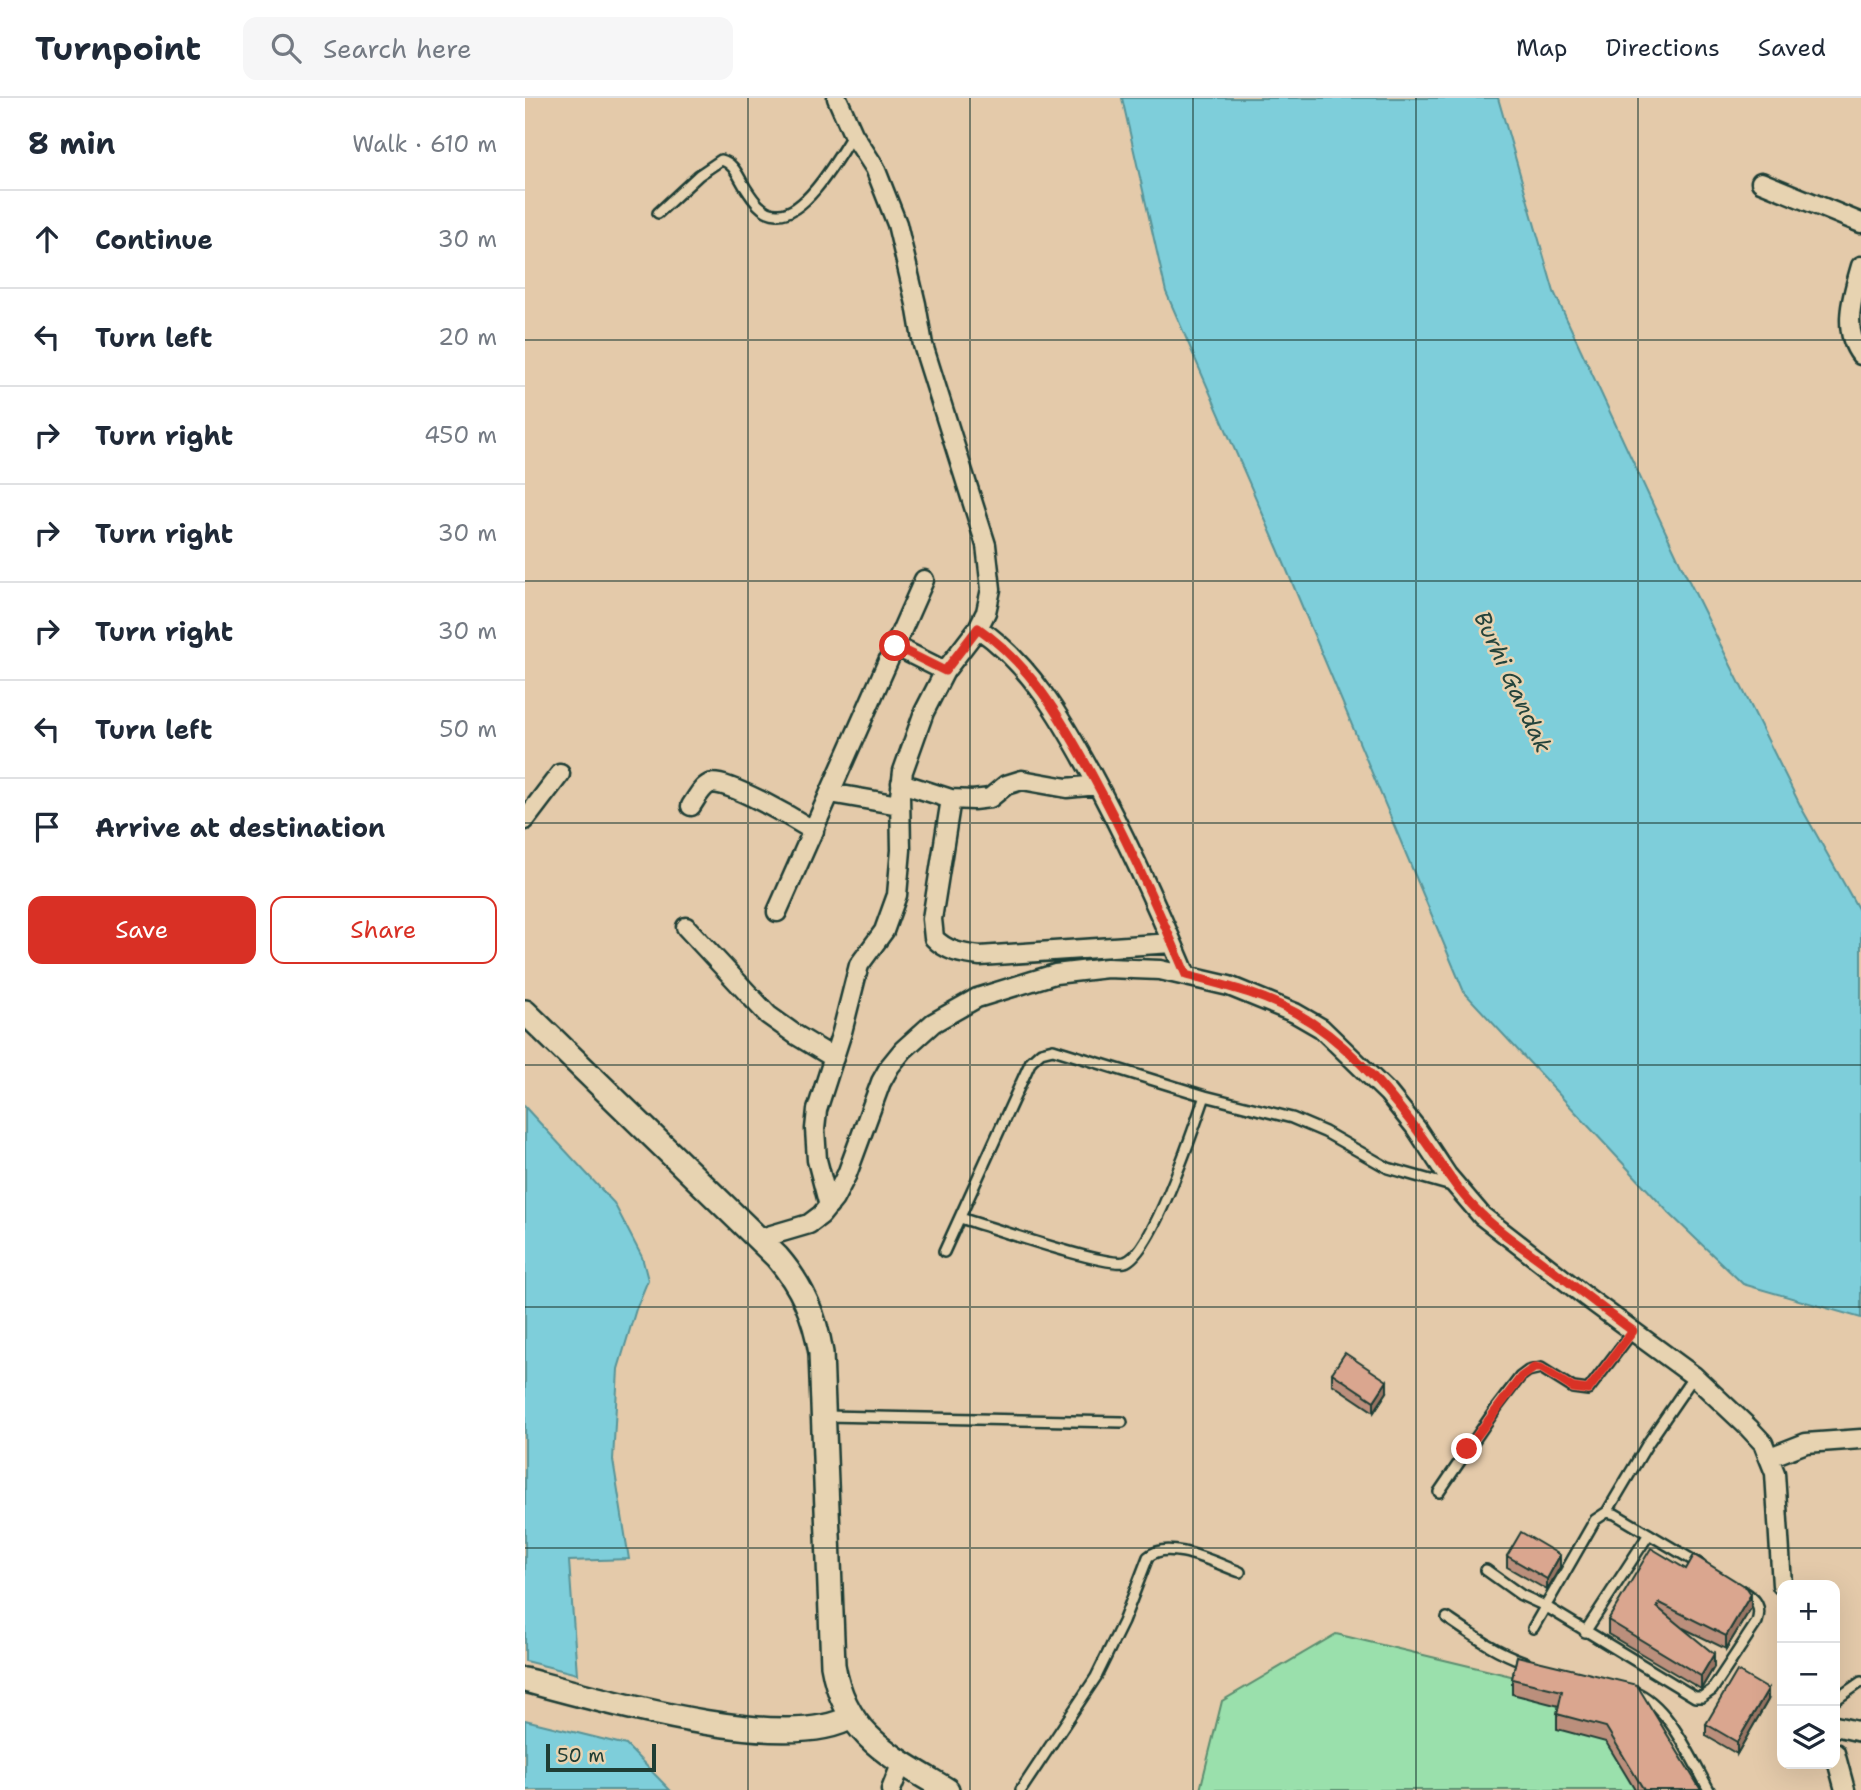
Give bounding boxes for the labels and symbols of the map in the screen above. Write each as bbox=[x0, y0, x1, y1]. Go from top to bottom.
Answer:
water label: Burhi Gandak bbox=[1467, 606, 1559, 758]
route start bbox=[879, 630, 910, 661]
route end bbox=[1451, 1433, 1482, 1464]
scale bar bbox=[546, 1741, 656, 1773]

